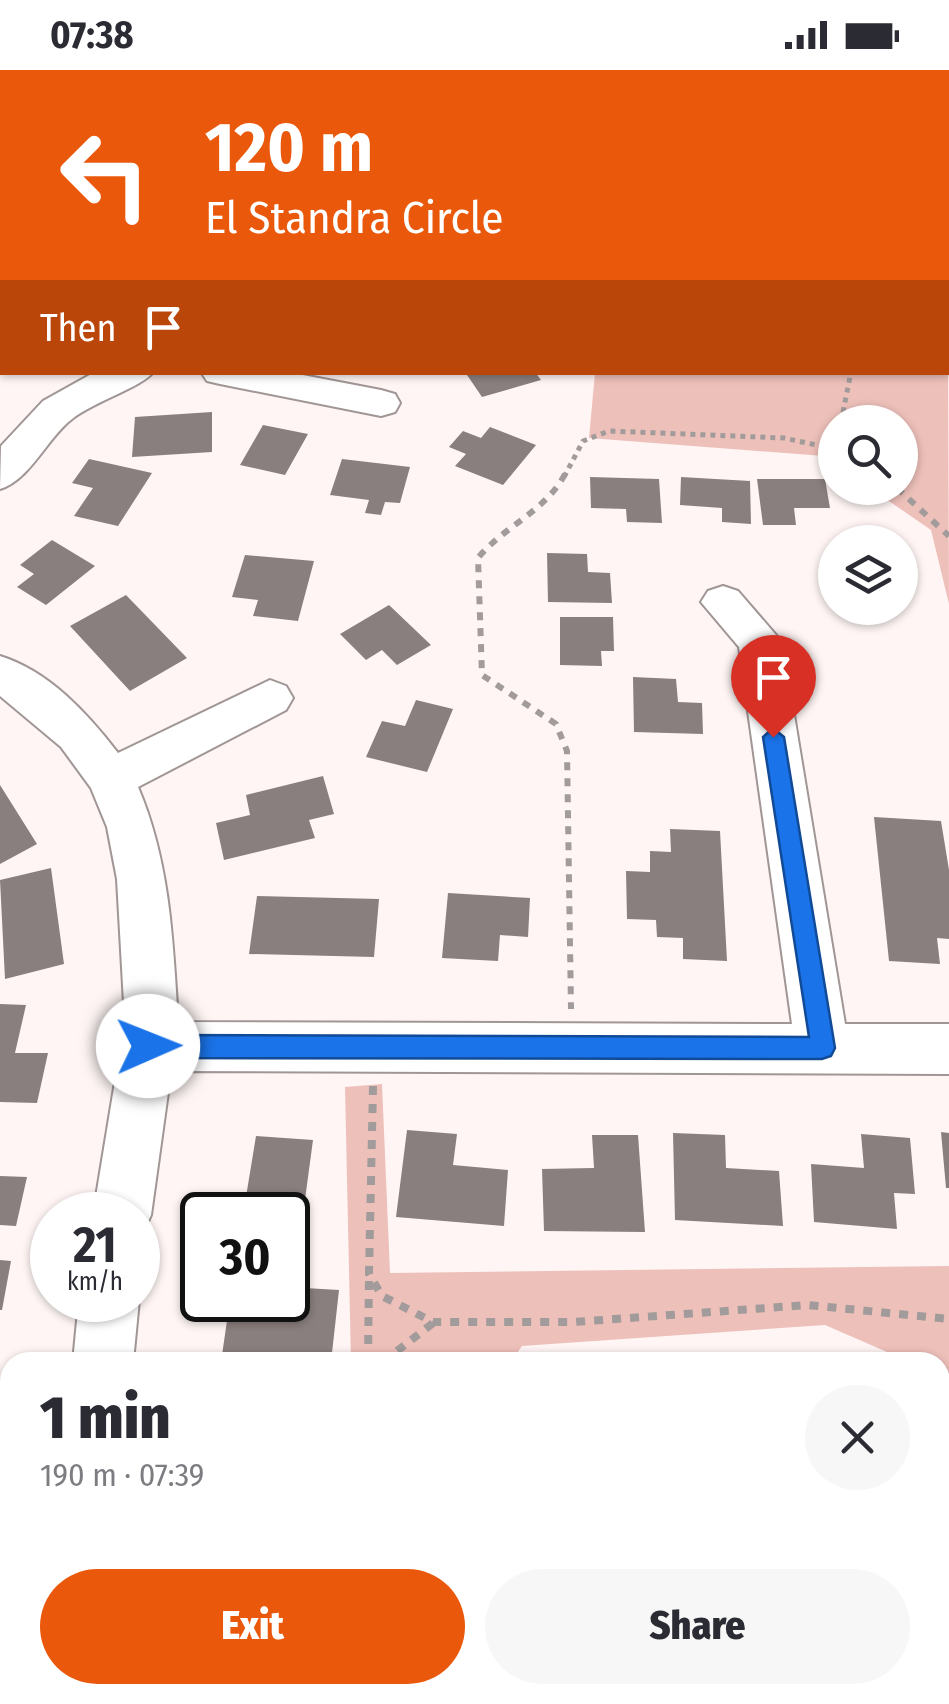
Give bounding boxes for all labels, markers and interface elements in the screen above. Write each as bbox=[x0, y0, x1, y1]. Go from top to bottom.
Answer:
text: 07:38 bbox=[50, 12, 134, 58]
text: 120 m bbox=[205, 106, 373, 190]
icon: left bbox=[40, 110, 170, 240]
text: El Standra Circle bbox=[205, 191, 504, 245]
icon: arrive bbox=[136, 300, 191, 355]
text: Then bbox=[40, 305, 116, 351]
map controls bbox=[818, 405, 918, 625]
button: search bbox=[818, 405, 918, 505]
button: layers bbox=[818, 525, 918, 625]
pin bbox=[731, 635, 816, 738]
icon: arrive bbox=[746, 650, 801, 705]
position arrow bbox=[96, 994, 200, 1098]
speed limit sign: 30 bbox=[180, 1192, 310, 1322]
text: 21 bbox=[73, 1215, 117, 1275]
text: km/h bbox=[67, 1267, 123, 1297]
text: 1 min bbox=[40, 1382, 171, 1454]
button: close bbox=[805, 1385, 910, 1490]
text: 190 m · 07:39 bbox=[40, 1456, 204, 1494]
button: Exit bbox=[40, 1569, 465, 1684]
button: Share bbox=[485, 1569, 910, 1684]

